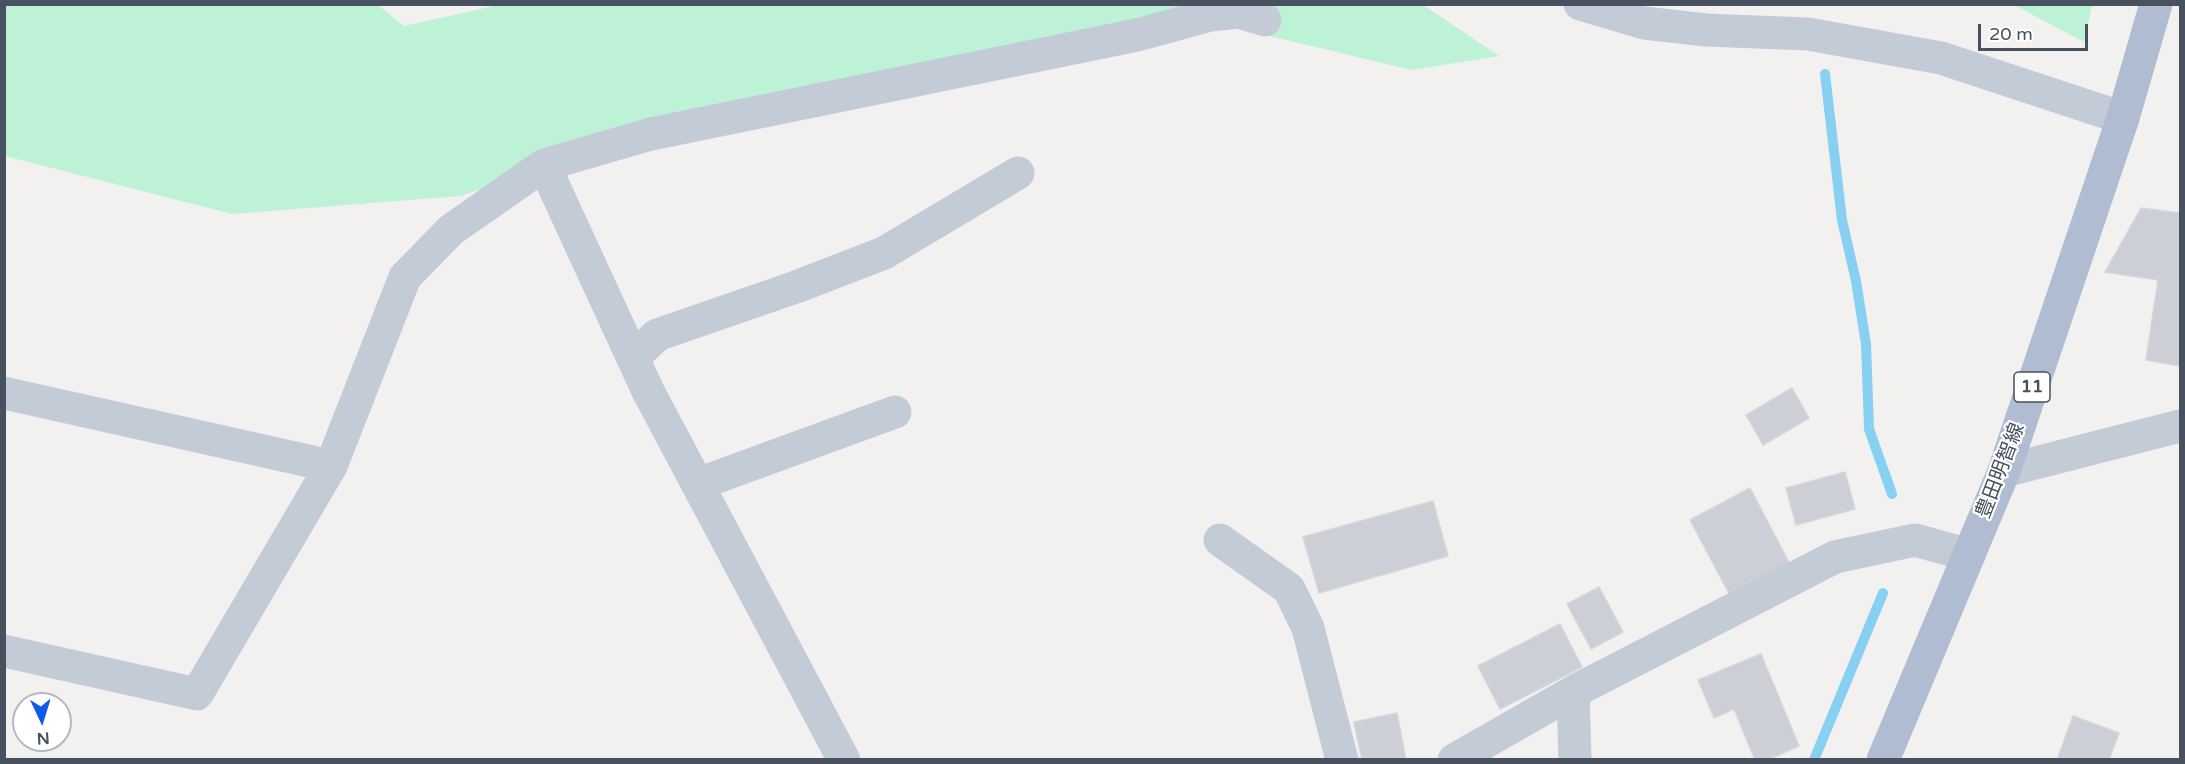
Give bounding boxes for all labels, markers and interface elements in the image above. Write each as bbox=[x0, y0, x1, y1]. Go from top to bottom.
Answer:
scale bar bbox=[1981, 12, 2090, 50]
text: 20 m bbox=[1989, 23, 2033, 45]
road number: 11 bbox=[2014, 372, 2050, 402]
street label: 豊田明智線 bbox=[1972, 420, 2030, 522]
north arrow bbox=[12, 692, 72, 752]
text: N bbox=[36, 728, 50, 748]

